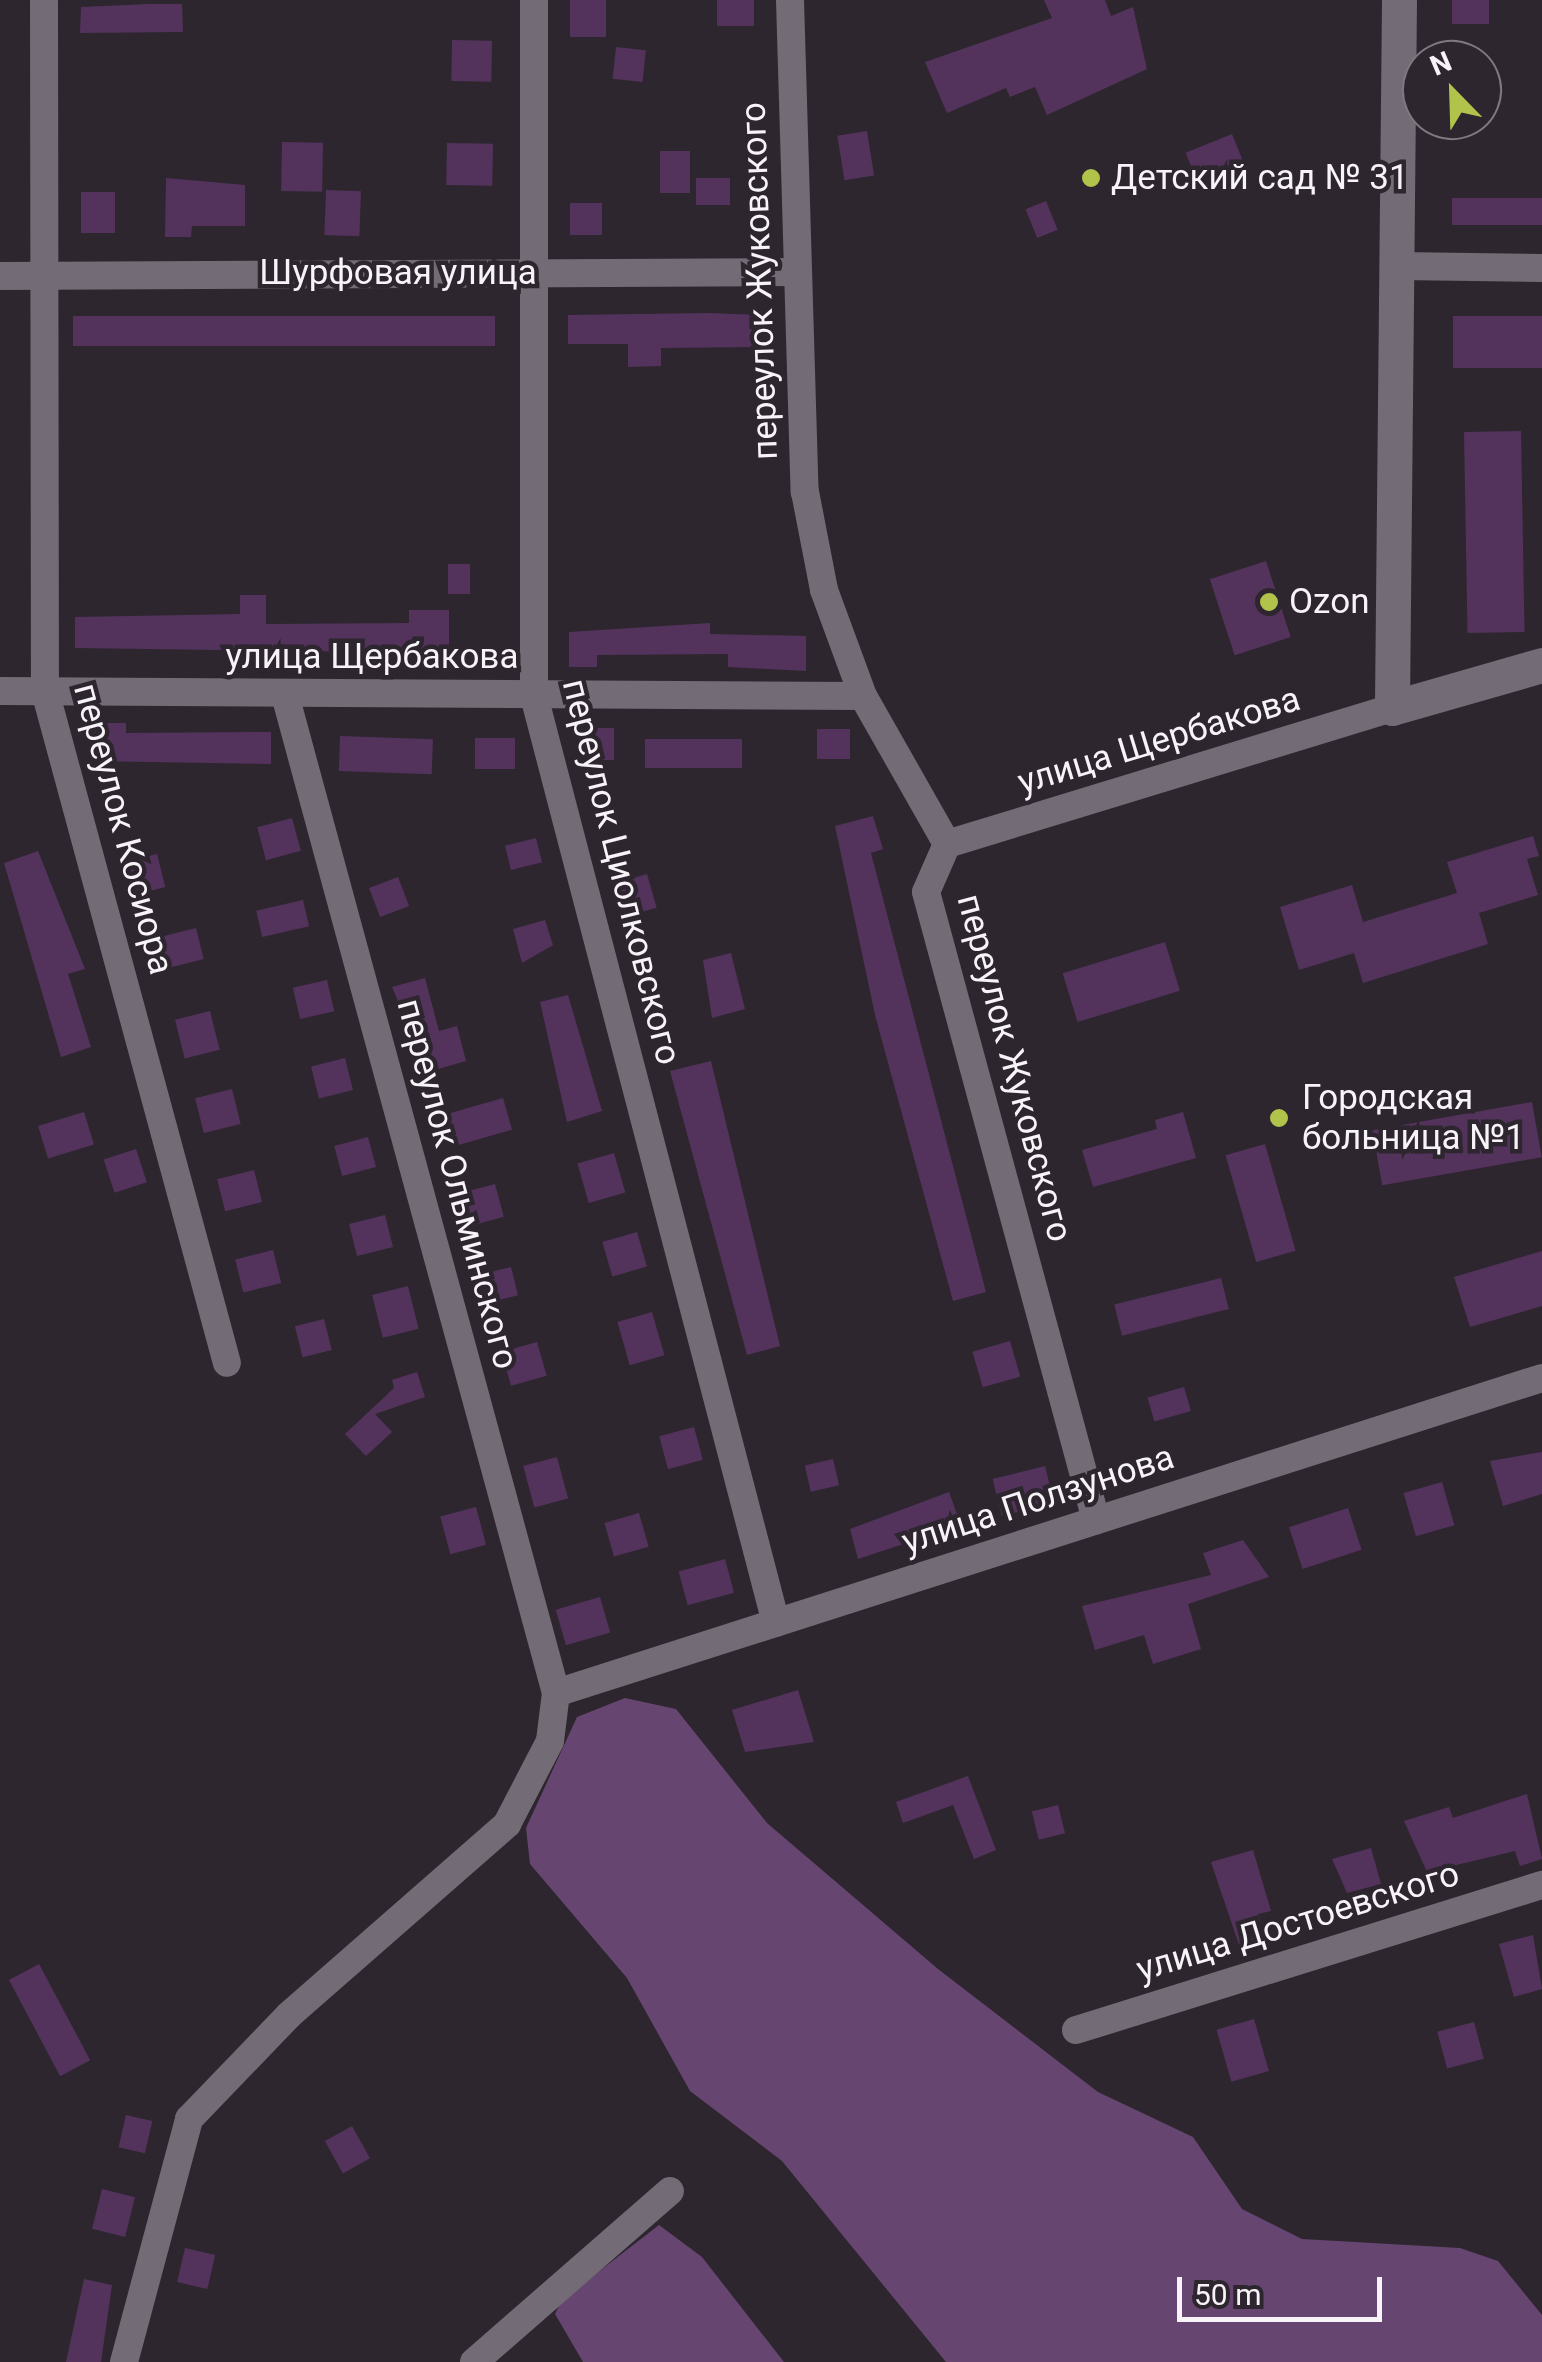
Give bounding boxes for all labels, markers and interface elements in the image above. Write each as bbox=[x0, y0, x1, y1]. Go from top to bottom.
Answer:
north arrow bbox=[1402, 40, 1502, 140]
text: N bbox=[1425, 45, 1456, 83]
street label: переулок Жуковского bbox=[733, 101, 787, 461]
place label: Детский сад № 31 bbox=[1111, 157, 1409, 199]
marker: Детский сад № 31 bbox=[1080, 167, 1102, 189]
street label: Шурфовая улица bbox=[259, 252, 537, 294]
place label: Ozon bbox=[1289, 581, 1369, 623]
marker: Ozon bbox=[1258, 591, 1280, 613]
street label: улица Щербакова bbox=[226, 636, 518, 678]
street label: переулок Циолковского bbox=[553, 675, 689, 1069]
street label: улица Щербакова bbox=[1013, 678, 1305, 804]
street label: переулок Косиора bbox=[64, 679, 182, 979]
street label: переулок Жуковского bbox=[947, 890, 1081, 1246]
street label: переулок Ольминского bbox=[387, 994, 527, 1374]
place label: Городская больница №1 bbox=[1302, 1077, 1525, 1159]
marker: Городская больница №1 bbox=[1266, 1105, 1292, 1131]
street label: улица Ползунова bbox=[897, 1436, 1179, 1564]
street label: улица Достоевского bbox=[1132, 1853, 1464, 1991]
scale bar bbox=[1182, 2257, 1387, 2319]
text: 50 m bbox=[1194, 2277, 1261, 2312]

